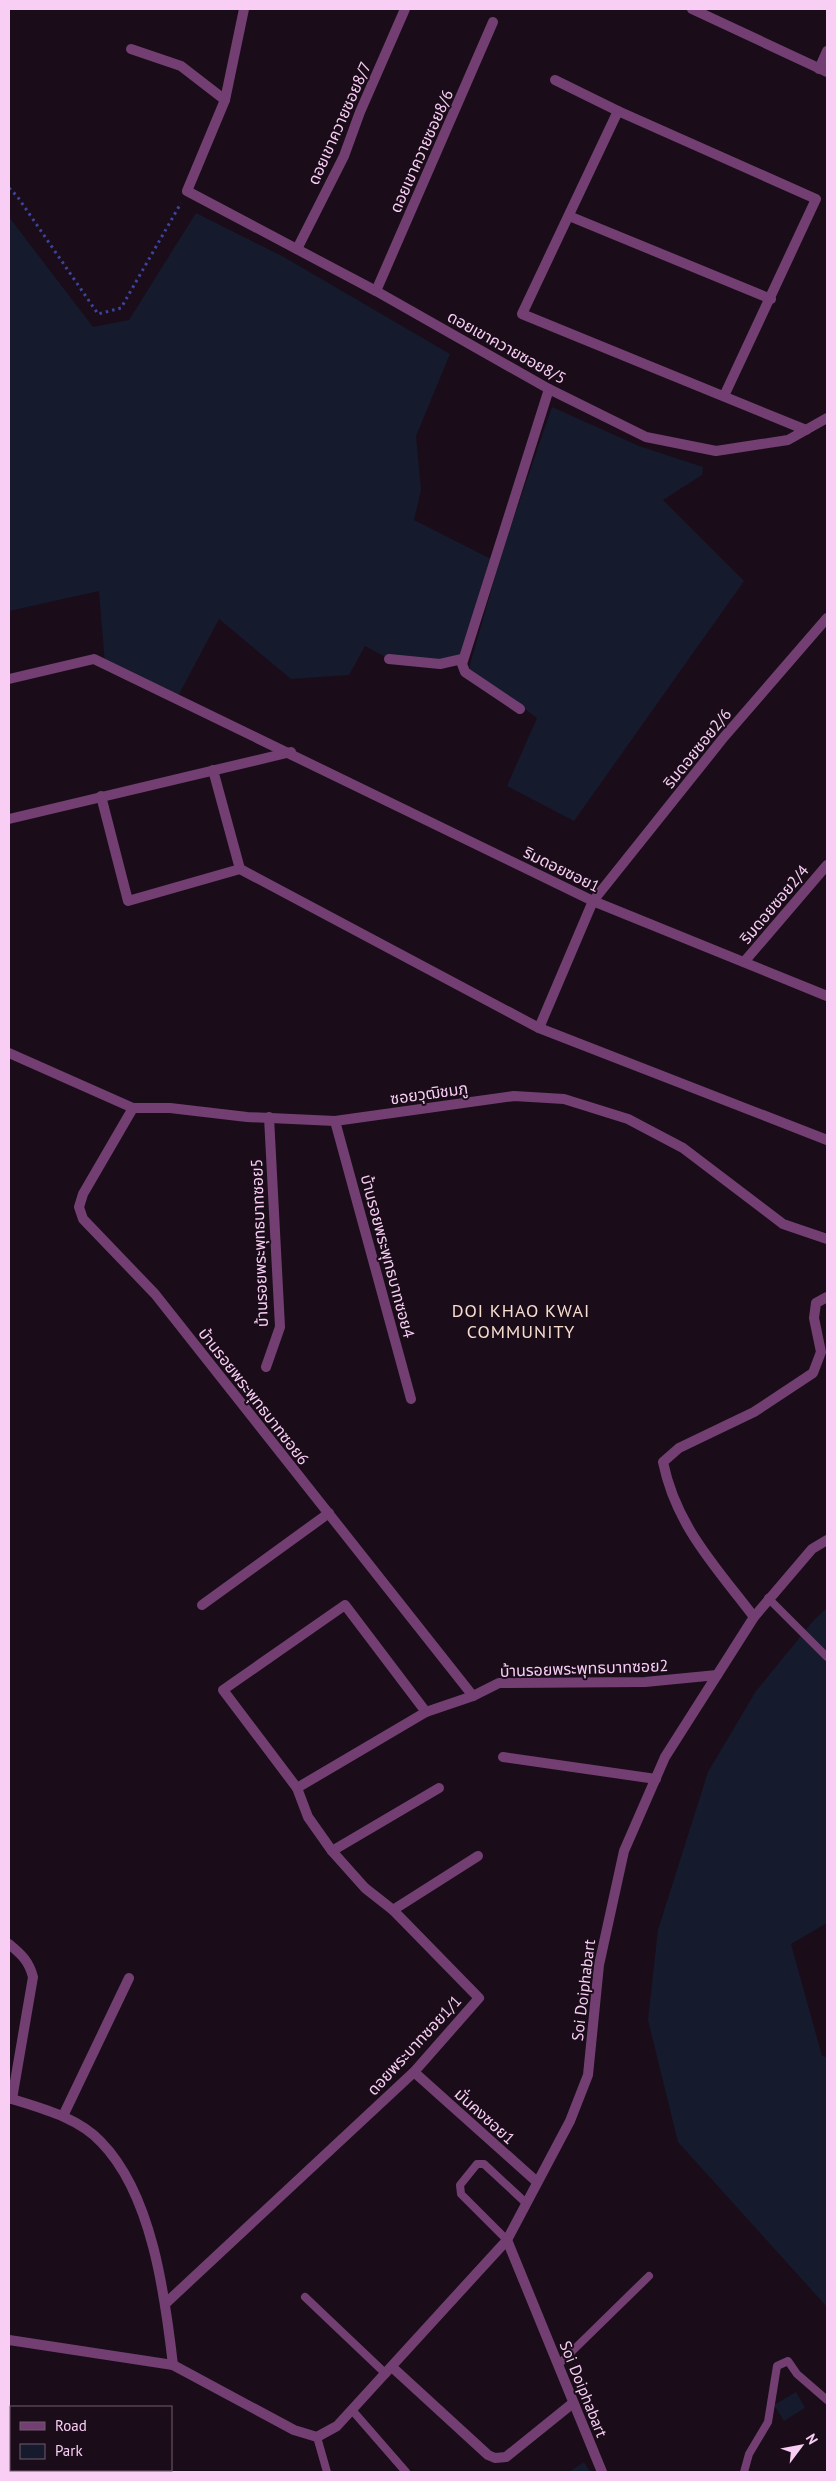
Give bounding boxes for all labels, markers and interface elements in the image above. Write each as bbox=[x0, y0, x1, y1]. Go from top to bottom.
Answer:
street label: ดอยเขาควายซอย8/7 bbox=[303, 58, 375, 188]
street label: ดอยเขาควายซอย8/6 bbox=[385, 86, 457, 216]
street label: ดอยเขาควายซอย8/5 bbox=[444, 306, 570, 388]
street label: ริมดอยซอย2/6 bbox=[658, 704, 735, 792]
street label: ริมดอยซอย1 bbox=[520, 842, 603, 896]
street label: ริมดอยซอย2/4 bbox=[735, 860, 813, 948]
street label: ซอยวุฒิชมภู bbox=[389, 1078, 469, 1108]
street label: บ้านรอยพระพุทธบาทซอย5 bbox=[246, 1158, 272, 1328]
street label: บ้านรอยพระพุทธบาทซอย4 bbox=[357, 1172, 420, 1340]
district label: DOI KHAO KWAI COMMUNITY bbox=[452, 1299, 590, 1343]
street label: บ้านรอยพระพุทธบาทซอย6 bbox=[194, 1323, 314, 1469]
street label: บ้านรอยพระพุทธบาทซอย2 bbox=[499, 1655, 669, 1681]
street label: Soi Doiphabart bbox=[567, 1937, 599, 2042]
street label: ดอยพระบาทซอย1/1 bbox=[363, 1991, 465, 2099]
street label: มั่นคงซอย1 bbox=[451, 2084, 519, 2148]
street label: Soi Doiphabart bbox=[556, 2338, 613, 2441]
legend bbox=[10, 2406, 172, 2471]
text: Road bbox=[55, 2416, 87, 2435]
north arrow bbox=[776, 2421, 826, 2471]
text: N bbox=[802, 2430, 822, 2448]
text: Park bbox=[55, 2441, 83, 2460]

